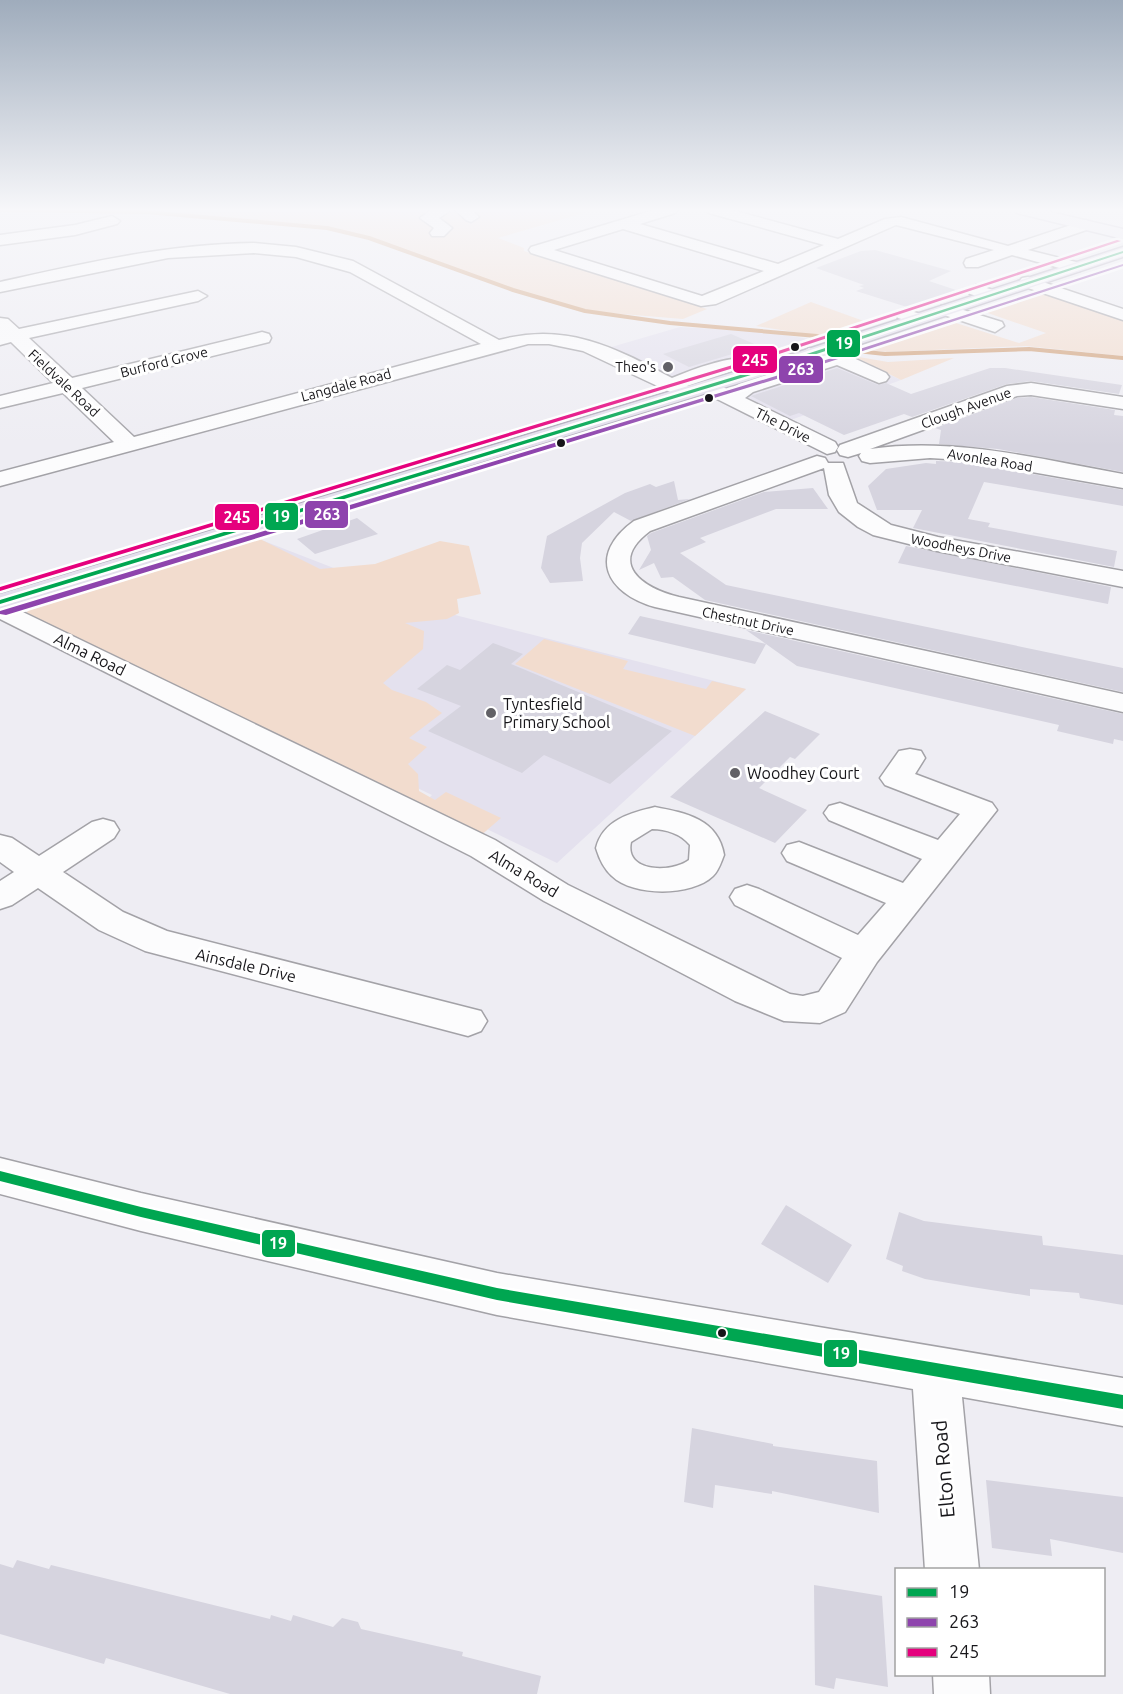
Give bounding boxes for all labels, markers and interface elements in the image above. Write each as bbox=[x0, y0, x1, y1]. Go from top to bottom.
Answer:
line badge: 19 bbox=[826, 329, 861, 358]
text: 19 bbox=[835, 334, 853, 352]
unlabelled marker bbox=[789, 341, 801, 353]
street label: Burford Grove bbox=[119, 343, 209, 381]
line badge: 245 bbox=[732, 345, 778, 374]
street label: Fieldvale Road bbox=[25, 346, 103, 420]
text: 245 bbox=[741, 351, 769, 369]
line badge: 263 bbox=[778, 355, 824, 384]
place label: Theo's bbox=[615, 359, 656, 375]
marker: Theo's bbox=[661, 360, 675, 374]
text: 263 bbox=[787, 360, 815, 378]
street label: Langdale Road bbox=[299, 365, 393, 405]
street label: Clough Avenue bbox=[919, 384, 1013, 432]
unlabelled marker bbox=[703, 392, 715, 404]
street label: The Drive bbox=[753, 404, 813, 446]
unlabelled marker bbox=[555, 437, 567, 449]
street label: Avonlea Road bbox=[946, 445, 1034, 475]
line badge: 263 bbox=[304, 500, 349, 529]
line badge: 19 bbox=[264, 502, 299, 531]
line badge: 245 bbox=[214, 503, 260, 531]
text: 263 bbox=[313, 505, 341, 523]
text: 19 bbox=[272, 507, 290, 525]
text: 245 bbox=[223, 508, 251, 526]
street label: Woodheys Drive bbox=[909, 530, 1013, 566]
street label: Chestnut Drive bbox=[701, 603, 795, 639]
street label: Alma Road bbox=[51, 629, 129, 679]
place label: Tyntesfield Primary School bbox=[503, 695, 610, 731]
marker: Tyntesfield Primary School bbox=[484, 706, 498, 720]
place label: Woodhey Court bbox=[747, 764, 860, 782]
marker: Woodhey Court bbox=[728, 766, 742, 780]
street label: Alma Road bbox=[486, 845, 562, 901]
street label: Ainsdale Drive bbox=[194, 945, 298, 985]
line badge: 19 bbox=[261, 1229, 296, 1258]
text: 19 bbox=[269, 1234, 287, 1252]
unlabelled marker bbox=[716, 1327, 728, 1339]
line badge: 19 bbox=[823, 1339, 858, 1368]
text: 19 bbox=[832, 1344, 850, 1362]
street label: Elton Road bbox=[927, 1419, 959, 1519]
legend bbox=[895, 1568, 1105, 1676]
text: 19 bbox=[949, 1581, 969, 1601]
text: 263 bbox=[949, 1611, 979, 1631]
text: 245 bbox=[949, 1641, 979, 1661]

